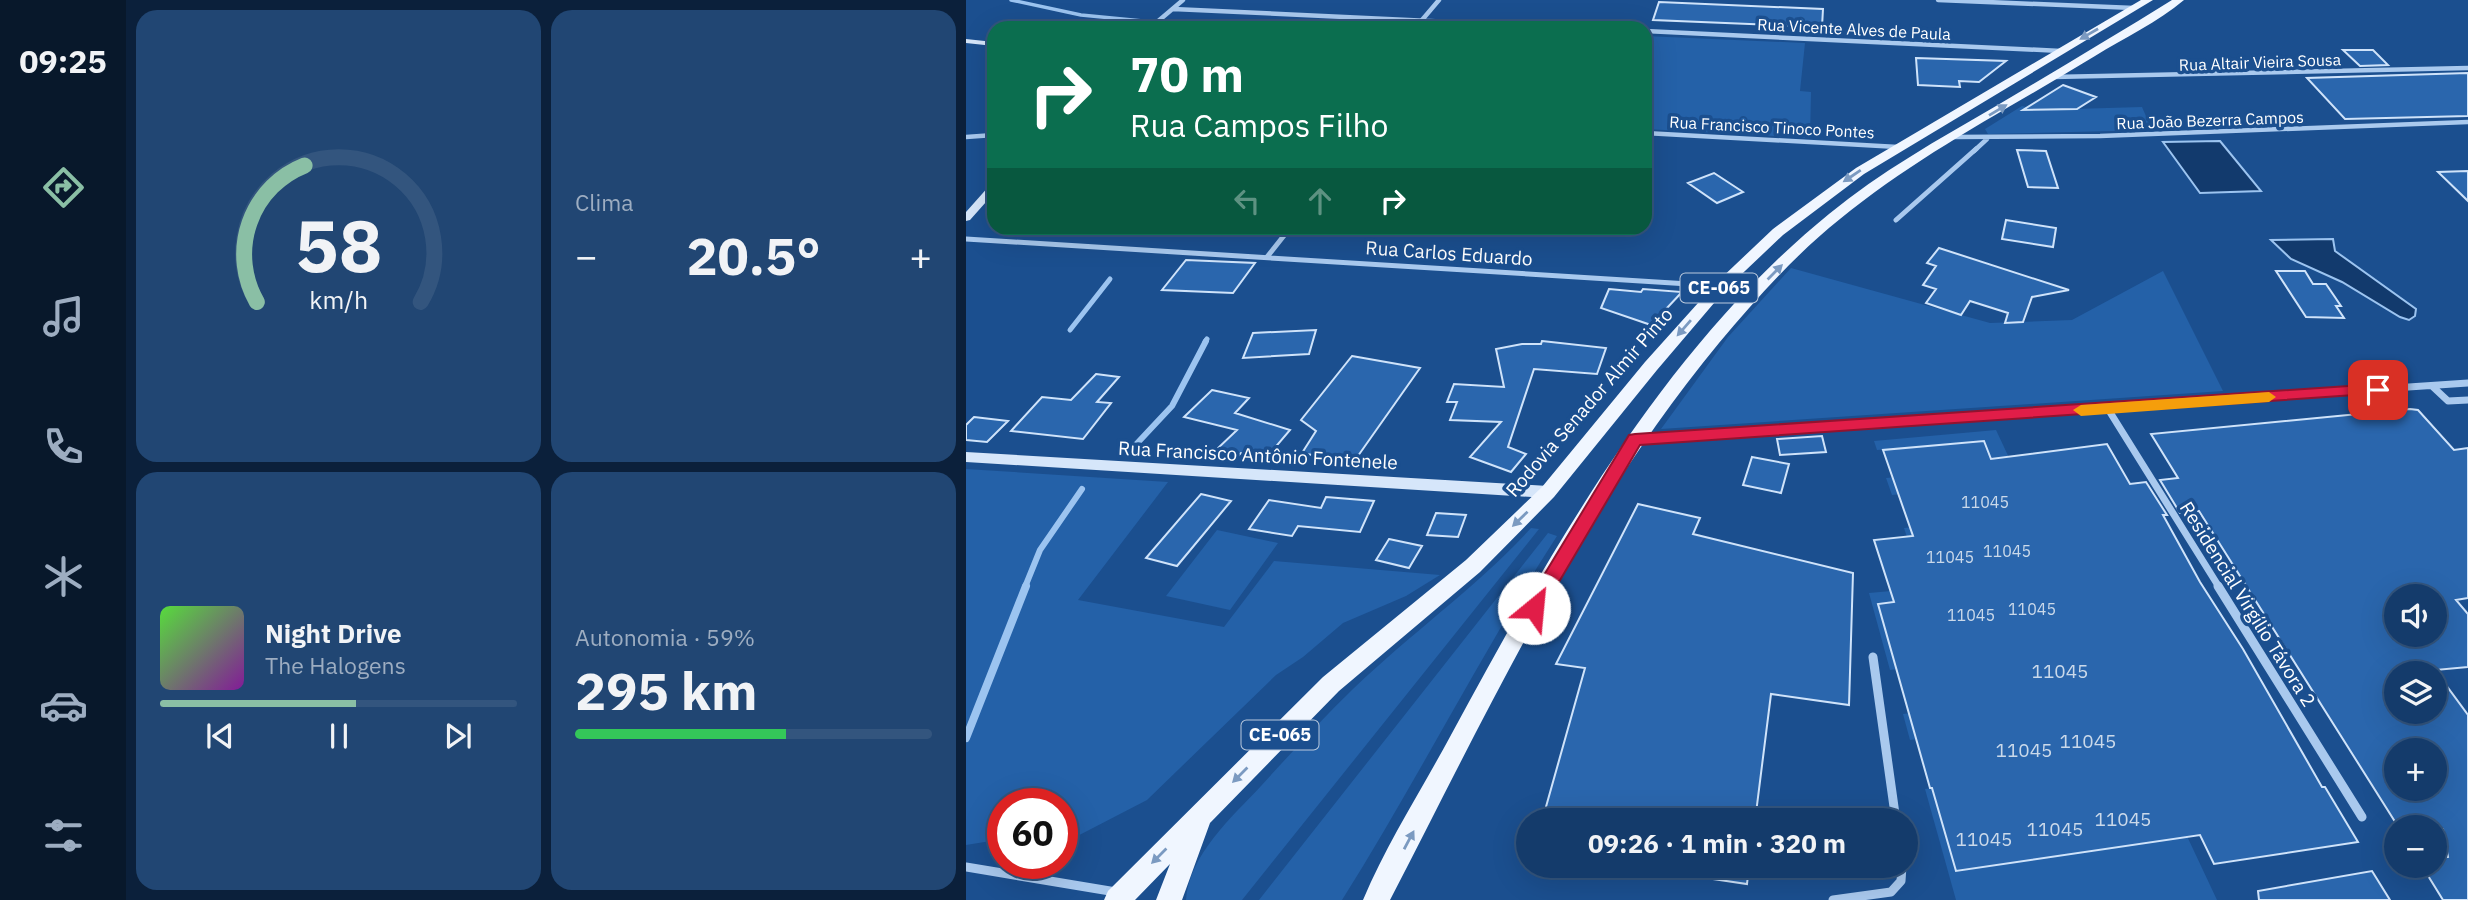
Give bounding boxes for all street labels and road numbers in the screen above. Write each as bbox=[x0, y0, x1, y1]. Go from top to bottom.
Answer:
street label: Rua Vicente Alves de Paula bbox=[1757, 14, 1952, 44]
street label: Rua Altair Vieira Sousa bbox=[2179, 49, 2342, 75]
street label: Rua João Bezerra Campos bbox=[2116, 107, 2304, 133]
street label: Rua Francisco Tinoco Pontes bbox=[1669, 112, 1875, 142]
street label: Rua Carlos Eduardo bbox=[1365, 235, 1533, 271]
road number: CE-065 bbox=[1680, 274, 1758, 302]
street label: Rodovia Senador Almir Pinto bbox=[1500, 303, 1678, 501]
street label: Rua Francisco Antônio Fontenele bbox=[1118, 436, 1398, 474]
street label: Residencial Virgílio Távora 2 bbox=[2175, 497, 2321, 711]
road number: CE-065 bbox=[1242, 720, 1318, 750]

